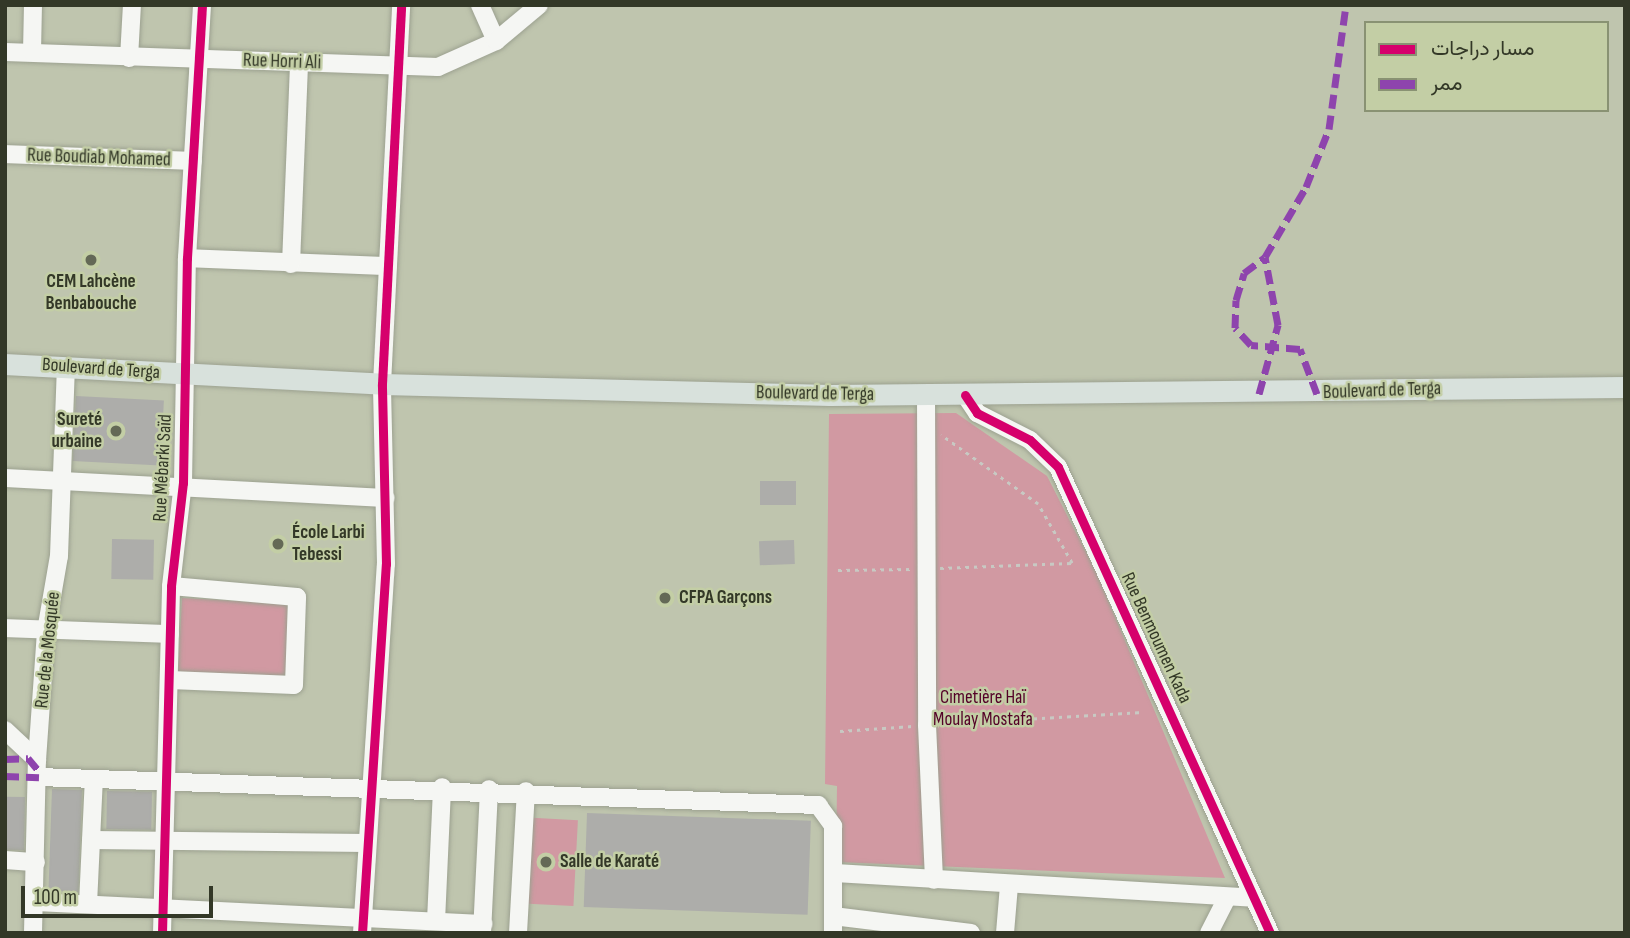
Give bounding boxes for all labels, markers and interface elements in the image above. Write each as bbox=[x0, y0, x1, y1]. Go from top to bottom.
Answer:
legend bbox=[1364, 21, 1609, 112]
text: مسار دراجات bbox=[1431, 36, 1535, 61]
street label: Rue Horri Ali bbox=[243, 49, 321, 75]
text: ممر bbox=[1431, 71, 1462, 96]
street label: Rue Boudiab Mohamed bbox=[27, 144, 171, 172]
marker: CEM Lahcène Benbabouche bbox=[83, 252, 99, 268]
place label: CEM Lahcène Benbabouche bbox=[45, 271, 137, 315]
street label: Boulevard de Terga bbox=[41, 354, 161, 384]
street label: Boulevard de Terga bbox=[1323, 378, 1441, 404]
street label: Boulevard de Terga bbox=[756, 382, 874, 406]
place label: Sureté urbaine bbox=[51, 409, 102, 453]
street label: Rue Mébarki Saïd bbox=[149, 414, 177, 522]
marker: Sureté urbaine bbox=[108, 423, 124, 439]
place label: École Larbi Tebessi bbox=[292, 522, 365, 566]
marker: École Larbi Tebessi bbox=[270, 536, 286, 552]
street label: Rue Benmoumen Kada bbox=[1116, 569, 1196, 707]
place label: CFPA Garçons bbox=[679, 587, 772, 609]
marker: CFPA Garçons bbox=[657, 590, 673, 606]
street label: Rue de la Mosquée bbox=[31, 591, 65, 709]
park label: Cimetière Haï Moulay Mostafa bbox=[933, 687, 1033, 731]
place label: Salle de Karaté bbox=[560, 851, 659, 873]
marker: Salle de Karaté bbox=[538, 854, 554, 870]
scale bar bbox=[24, 872, 217, 916]
text: 100 m bbox=[34, 885, 77, 910]

